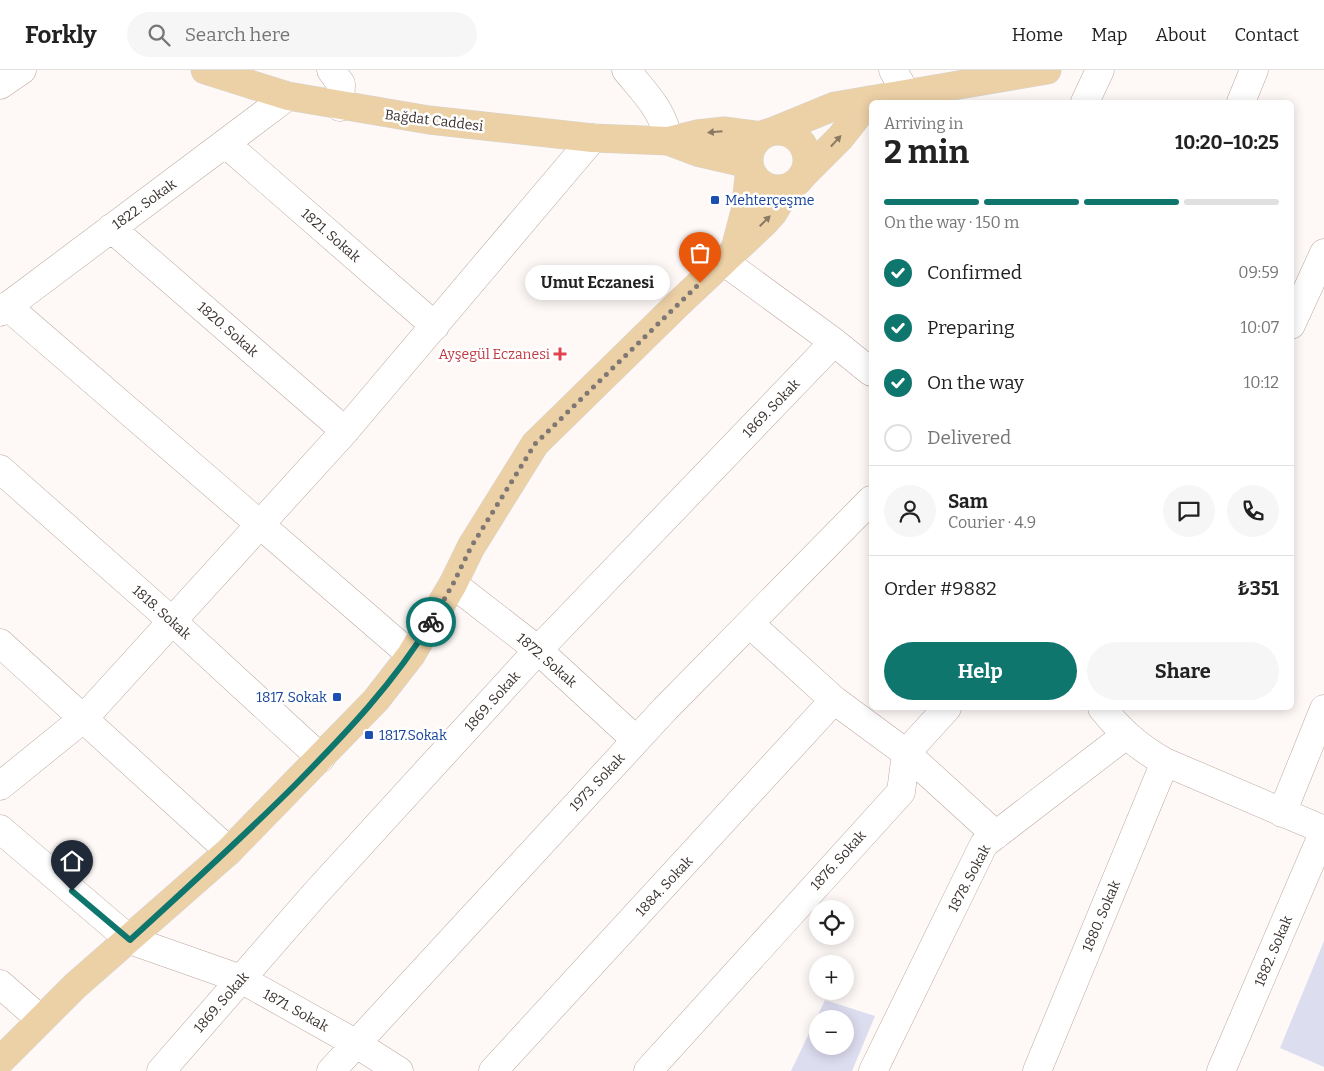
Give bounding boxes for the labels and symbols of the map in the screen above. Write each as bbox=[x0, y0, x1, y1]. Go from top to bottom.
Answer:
street label: Bağdat Caddesi bbox=[384, 106, 484, 135]
one-way arrow bbox=[706, 128, 722, 136]
one-way arrow bbox=[830, 136, 842, 148]
street label: 1822. Sokak bbox=[109, 176, 179, 233]
place label: Mehterçeşme bbox=[725, 192, 814, 209]
marker: Mehterçeşme bbox=[709, 194, 721, 206]
street label: 1821. Sokak bbox=[298, 205, 364, 266]
one-way arrow bbox=[759, 215, 771, 227]
pin bbox=[679, 232, 721, 283]
callout: Umut Eczanesi bbox=[525, 266, 670, 300]
street label: 1820. Sokak bbox=[194, 298, 262, 360]
place label: Ayşegül Eczanesi bbox=[438, 346, 550, 363]
marker: Ayşegül Eczanesi bbox=[554, 348, 566, 360]
street label: 1869. Sokak bbox=[739, 375, 804, 441]
street label: 1818. Sokak bbox=[129, 582, 194, 643]
courier bbox=[406, 597, 456, 647]
street label: 1872. Sokak bbox=[513, 630, 580, 691]
street label: 1869. Sokak bbox=[461, 668, 524, 735]
place label: 1817. Sokak bbox=[256, 689, 327, 706]
marker: 1817. Sokak bbox=[331, 691, 343, 703]
place label: 1817.Sokak bbox=[379, 727, 447, 744]
marker: 1817.Sokak bbox=[363, 729, 375, 741]
street label: 1973. Sokak bbox=[566, 750, 628, 815]
street label: 1876. Sokak bbox=[807, 827, 870, 894]
pin bbox=[51, 840, 93, 891]
street label: 1878. Sokak bbox=[945, 842, 994, 915]
street label: 1884. Sokak bbox=[632, 853, 696, 920]
street label: 1880. Sokak bbox=[1079, 878, 1124, 954]
street label: 1882. Sokak bbox=[1251, 913, 1296, 989]
street label: 1869. Sokak bbox=[190, 968, 252, 1036]
street label: 1871. Sokak bbox=[260, 986, 331, 1035]

